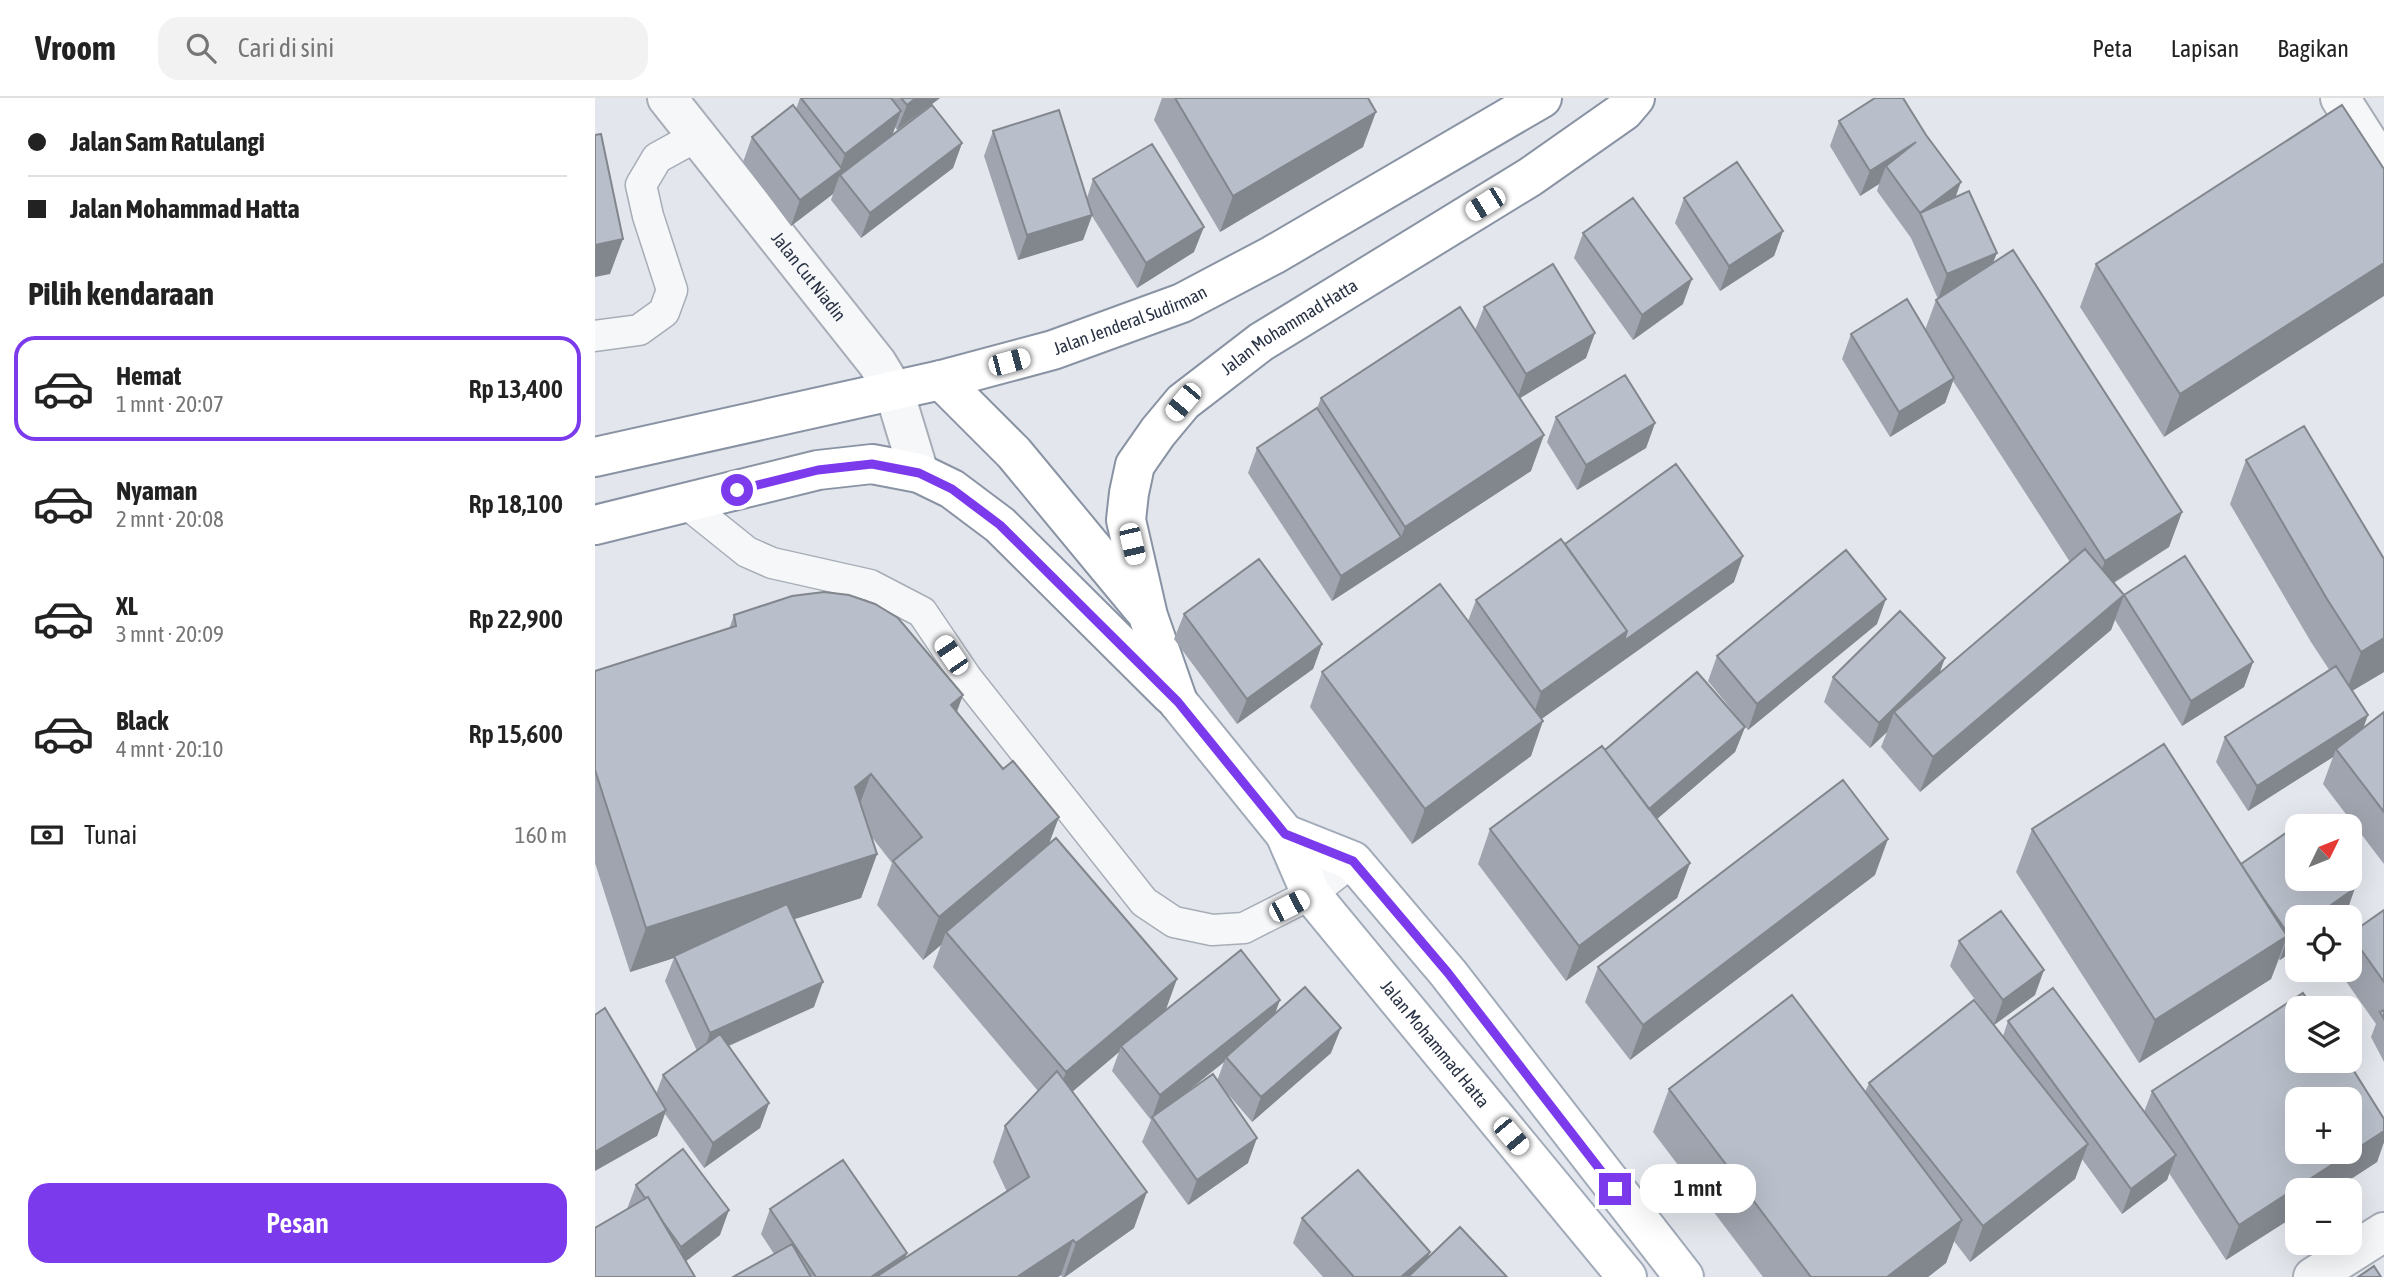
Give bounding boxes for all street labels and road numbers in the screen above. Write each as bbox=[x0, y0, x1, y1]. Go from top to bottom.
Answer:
street label: Jalan Cut Niadin bbox=[767, 228, 851, 325]
street label: Jalan Mohammad Hatta bbox=[1217, 274, 1361, 379]
street label: Jalan Jenderal Sudirman bbox=[1050, 281, 1210, 359]
street label: Jalan Mohammad Hatta bbox=[1377, 976, 1494, 1112]

